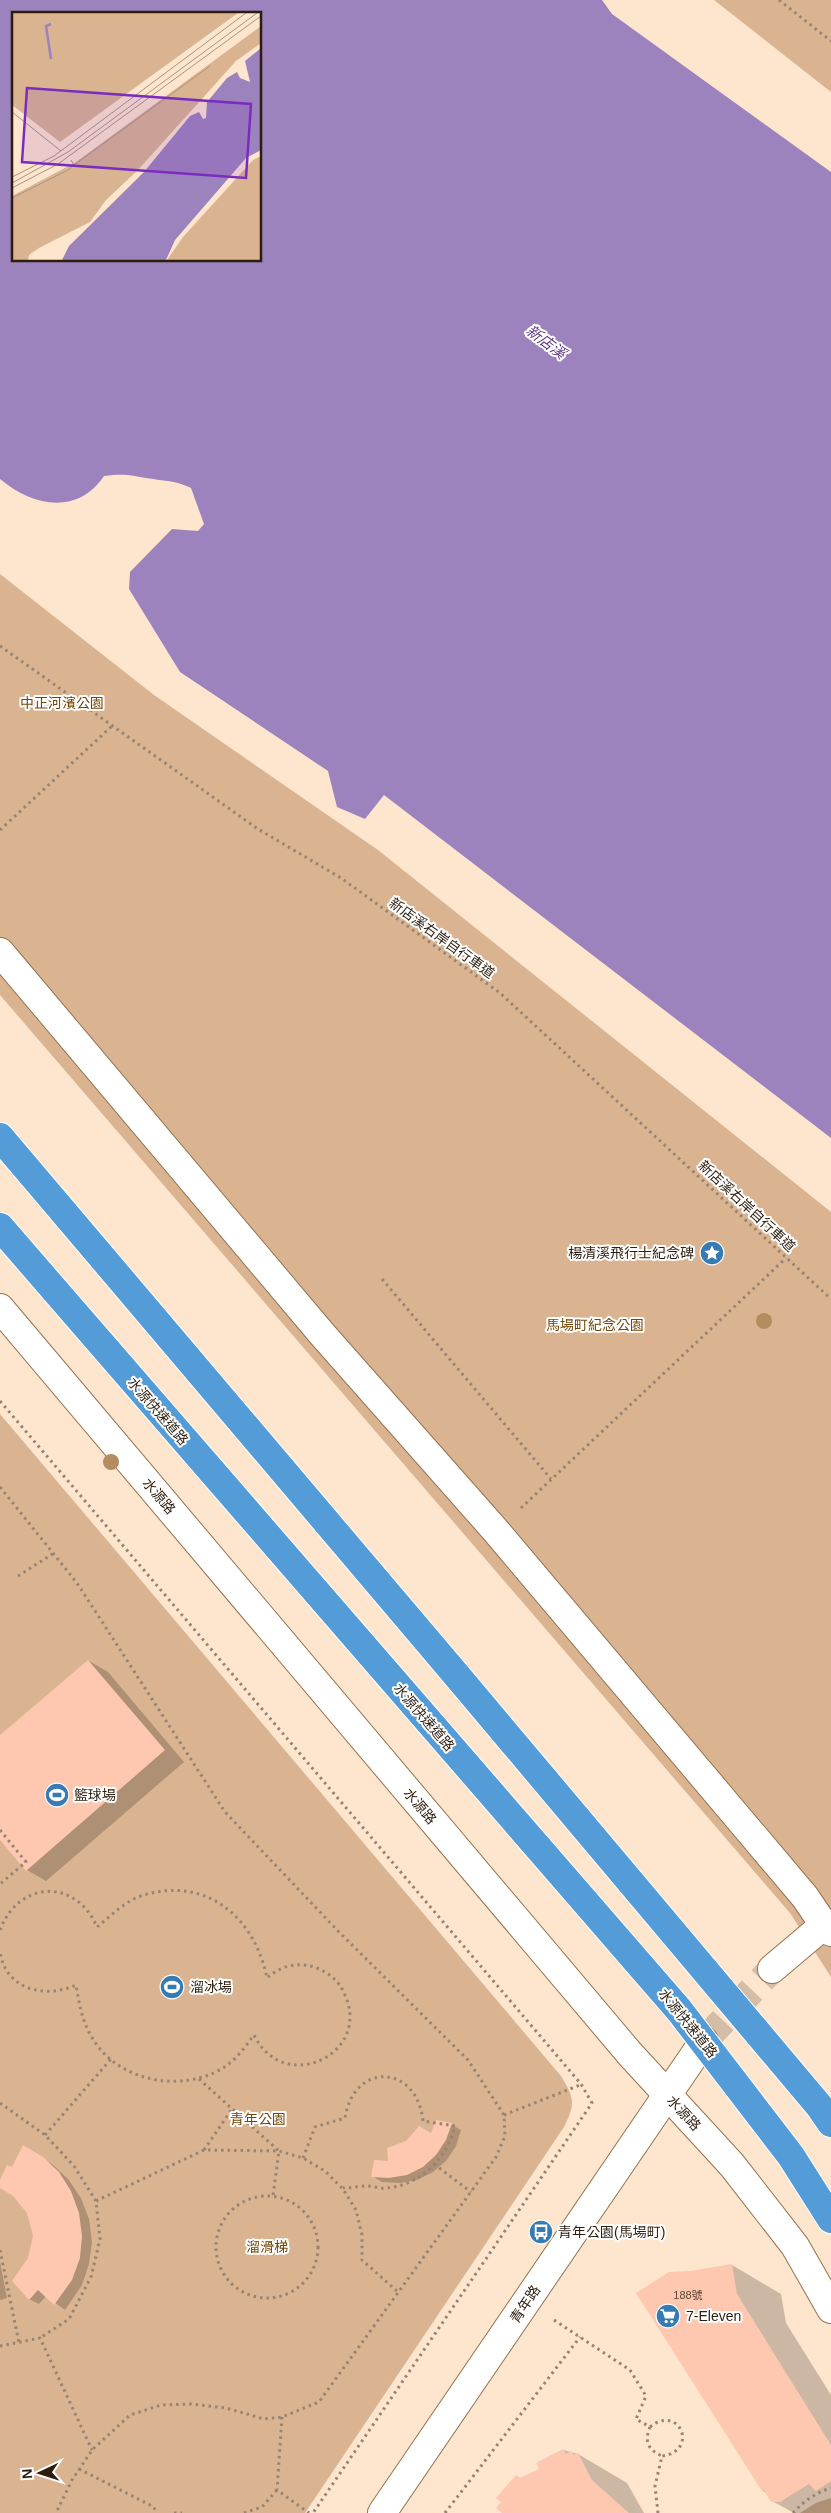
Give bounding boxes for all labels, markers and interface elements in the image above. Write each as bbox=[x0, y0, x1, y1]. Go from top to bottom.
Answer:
inset map bbox=[12, 12, 261, 261]
water label: 新店溪 bbox=[523, 321, 571, 363]
park label: 中正河濱公園 bbox=[20, 695, 104, 711]
street label: 新店溪右岸自行車道 bbox=[386, 894, 498, 982]
street label: 新店溪右岸自行車道 bbox=[695, 1157, 799, 1255]
place icon: 楊清溪飛行士紀念碑 bbox=[699, 1240, 725, 1266]
place label: 楊清溪飛行士紀念碑 bbox=[568, 1245, 694, 1261]
park label: 馬場町紀念公園 bbox=[546, 1317, 644, 1333]
street label: 水源快速道路 bbox=[124, 1374, 192, 1448]
street label: 水源路 bbox=[139, 1475, 179, 1517]
street label: 水源快速道路 bbox=[390, 1680, 458, 1754]
sports icon: 籃球場 bbox=[44, 1782, 70, 1808]
street label: 水源路 bbox=[400, 1785, 440, 1827]
place label: 籃球場 bbox=[74, 1787, 116, 1803]
sports icon: 溜冰場 bbox=[159, 1974, 185, 2000]
place label: 溜冰場 bbox=[190, 1979, 232, 1995]
street label: 水源快速道路 bbox=[655, 1985, 721, 2061]
street label: 水源路 bbox=[664, 2092, 704, 2134]
park label: 青年公園 bbox=[230, 2111, 286, 2127]
bus stop icon: 青年公園(馬場町) bbox=[528, 2219, 554, 2245]
place label: 青年公園(馬場町) bbox=[558, 2224, 665, 2240]
park label: 溜滑梯 bbox=[246, 2239, 288, 2255]
street label: 青年路 bbox=[507, 2282, 543, 2326]
house number: 188號 bbox=[673, 2289, 703, 2301]
supermarket icon: 7-Eleven bbox=[655, 2303, 681, 2329]
place label: 7-Eleven bbox=[686, 2308, 741, 2324]
north arrow bbox=[15, 2448, 65, 2498]
text: N bbox=[19, 2468, 35, 2480]

